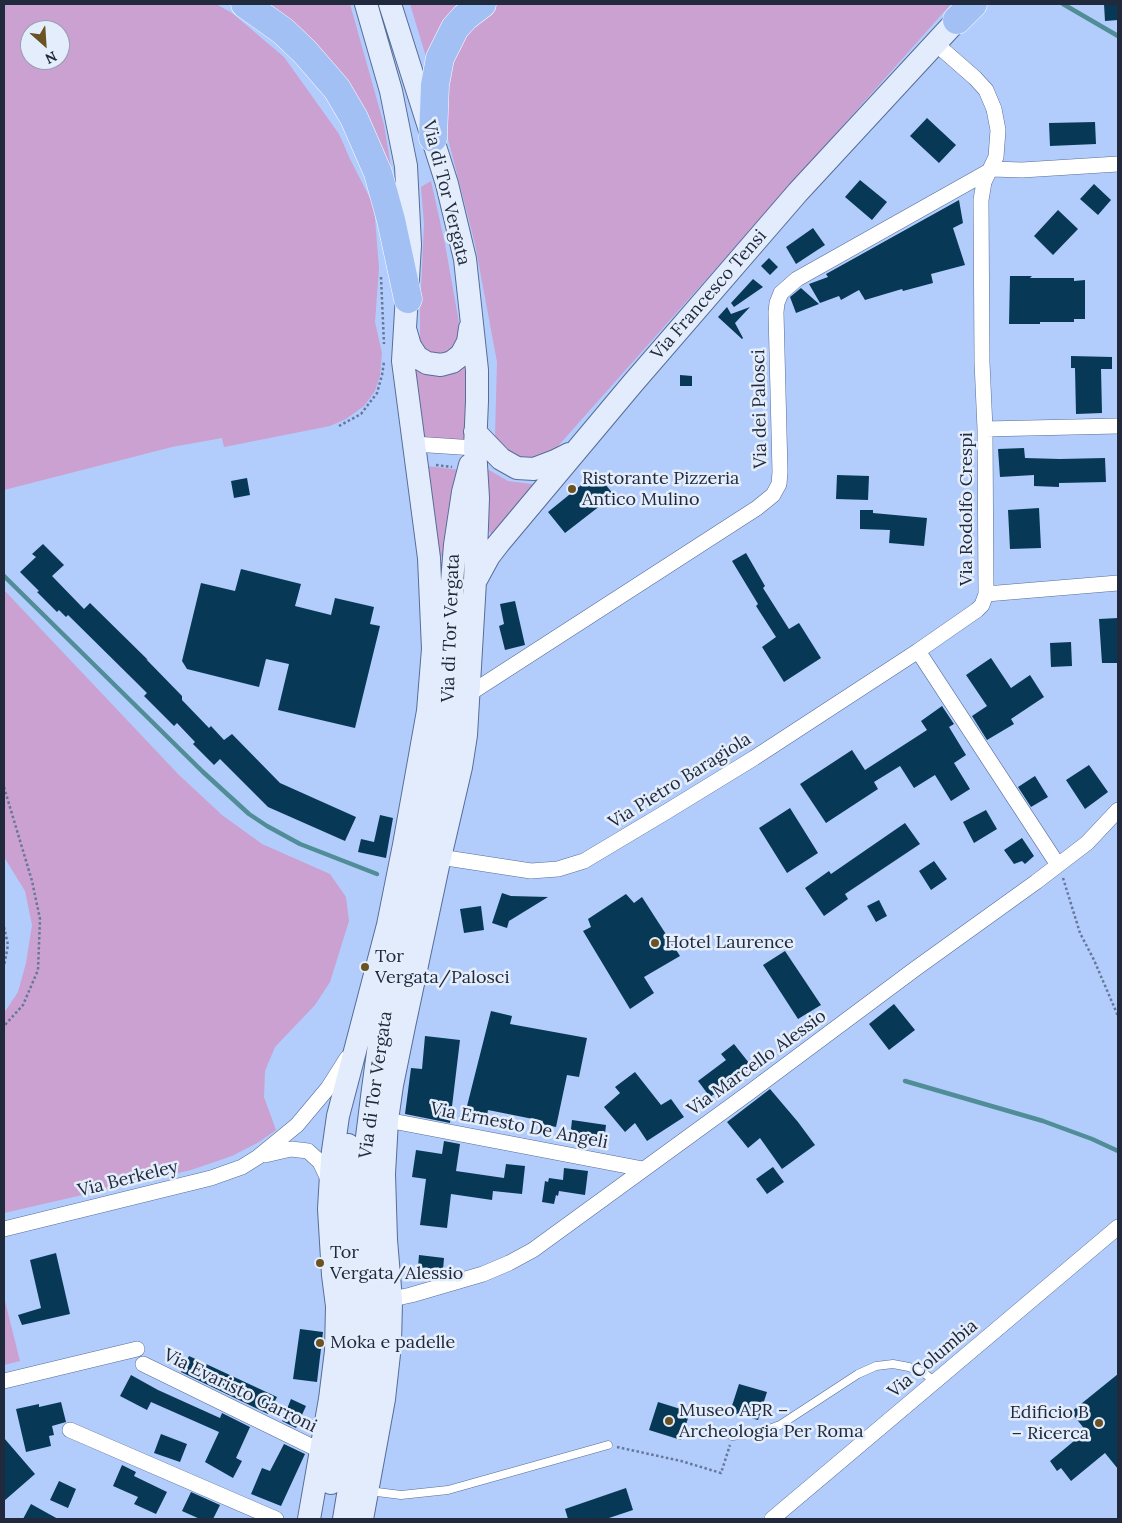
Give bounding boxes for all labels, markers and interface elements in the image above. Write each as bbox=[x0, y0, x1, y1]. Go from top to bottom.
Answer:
north arrow bbox=[20, 20, 70, 70]
text: N bbox=[42, 47, 60, 68]
street label: Via di Tor Vergata bbox=[418, 118, 474, 268]
street label: Via Francesco Tensi bbox=[647, 226, 771, 364]
street label: Via dei Palosci bbox=[748, 349, 772, 469]
street label: Via Rodolfo Crespi bbox=[956, 432, 978, 586]
place label: Ristorante Pizzeria Antico Mulino bbox=[582, 468, 739, 510]
marker: Ristorante Pizzeria Antico Mulino bbox=[566, 483, 578, 495]
street label: Via di Tor Vergata bbox=[438, 553, 464, 703]
street label: Via Pietro Baragiola bbox=[605, 728, 755, 834]
place label: Hotel Laurence bbox=[665, 932, 794, 954]
marker: Hotel Laurence bbox=[649, 937, 661, 949]
place label: Tor Vergata/Palosci bbox=[375, 946, 509, 989]
marker: Tor Vergata/Palosci bbox=[359, 961, 371, 973]
street label: Via Marcello Alessio bbox=[683, 1005, 831, 1121]
street label: Via di Tor Vergata bbox=[355, 1010, 397, 1160]
street label: Via Ernesto De Angeli bbox=[428, 1098, 610, 1154]
street label: Via Berkeley bbox=[76, 1156, 180, 1202]
place label: Tor Vergata/Alessio bbox=[330, 1242, 463, 1284]
marker: Tor Vergata/Alessio bbox=[314, 1257, 326, 1269]
street label: Via Columbia bbox=[884, 1315, 982, 1403]
place label: Moka e padelle bbox=[330, 1332, 455, 1354]
marker: Moka e padelle bbox=[314, 1337, 326, 1349]
street label: Via Evaristo Garroni bbox=[160, 1344, 320, 1438]
place label: Museo APR – Archeologia Per Roma bbox=[679, 1400, 863, 1442]
place label: Edificio B – Ricerca bbox=[1010, 1402, 1089, 1445]
marker: Museo APR – Archeologia Per Roma bbox=[663, 1415, 675, 1427]
marker: Edificio B – Ricerca bbox=[1093, 1417, 1105, 1429]

